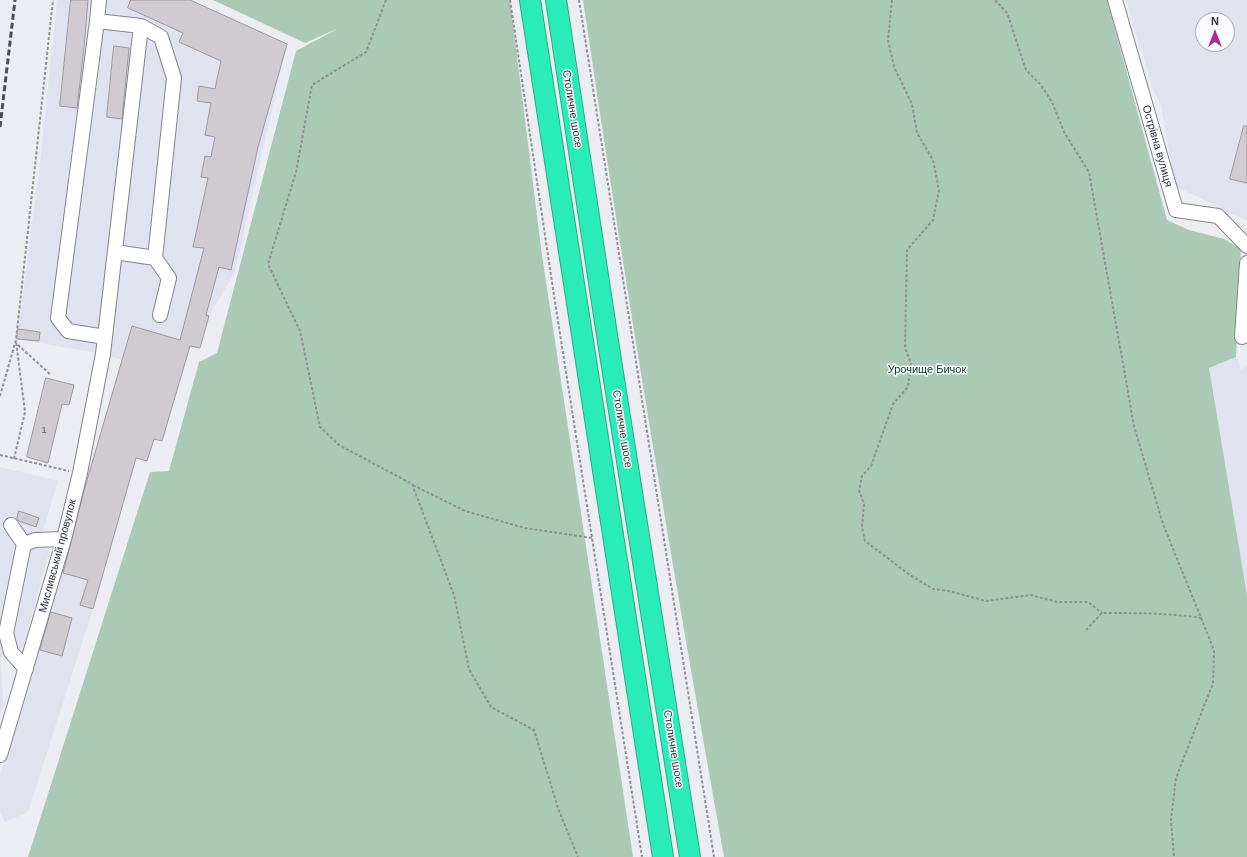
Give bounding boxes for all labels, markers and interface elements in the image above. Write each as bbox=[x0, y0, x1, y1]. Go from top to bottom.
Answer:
north arrow bbox=[1195, 12, 1235, 52]
text: N bbox=[1211, 15, 1219, 27]
street label: Столичне шосе bbox=[559, 69, 585, 149]
street label: Острівна вулиця bbox=[1139, 104, 1175, 188]
park label: Урочище Бичок bbox=[888, 363, 966, 377]
street label: Столичне шосе bbox=[609, 389, 635, 469]
house number: 1 bbox=[41, 426, 47, 436]
street label: Мисливський провулок bbox=[36, 498, 80, 614]
street label: Столичне шосе bbox=[660, 709, 686, 789]

